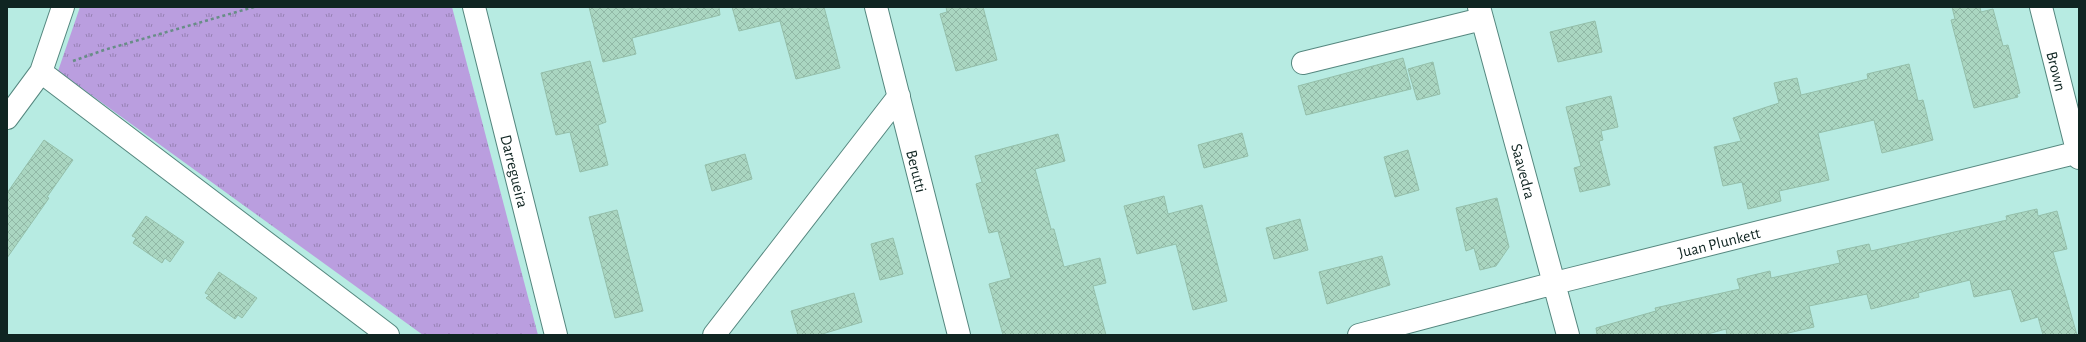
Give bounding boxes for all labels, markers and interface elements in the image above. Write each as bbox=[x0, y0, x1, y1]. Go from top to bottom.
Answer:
street label: Brown bbox=[2043, 50, 2069, 93]
street label: Darregueira bbox=[497, 133, 531, 209]
street label: Saavedra bbox=[1508, 142, 1538, 201]
street label: Berutti bbox=[903, 148, 929, 194]
street label: Juan Plunkett bbox=[1676, 225, 1762, 261]

